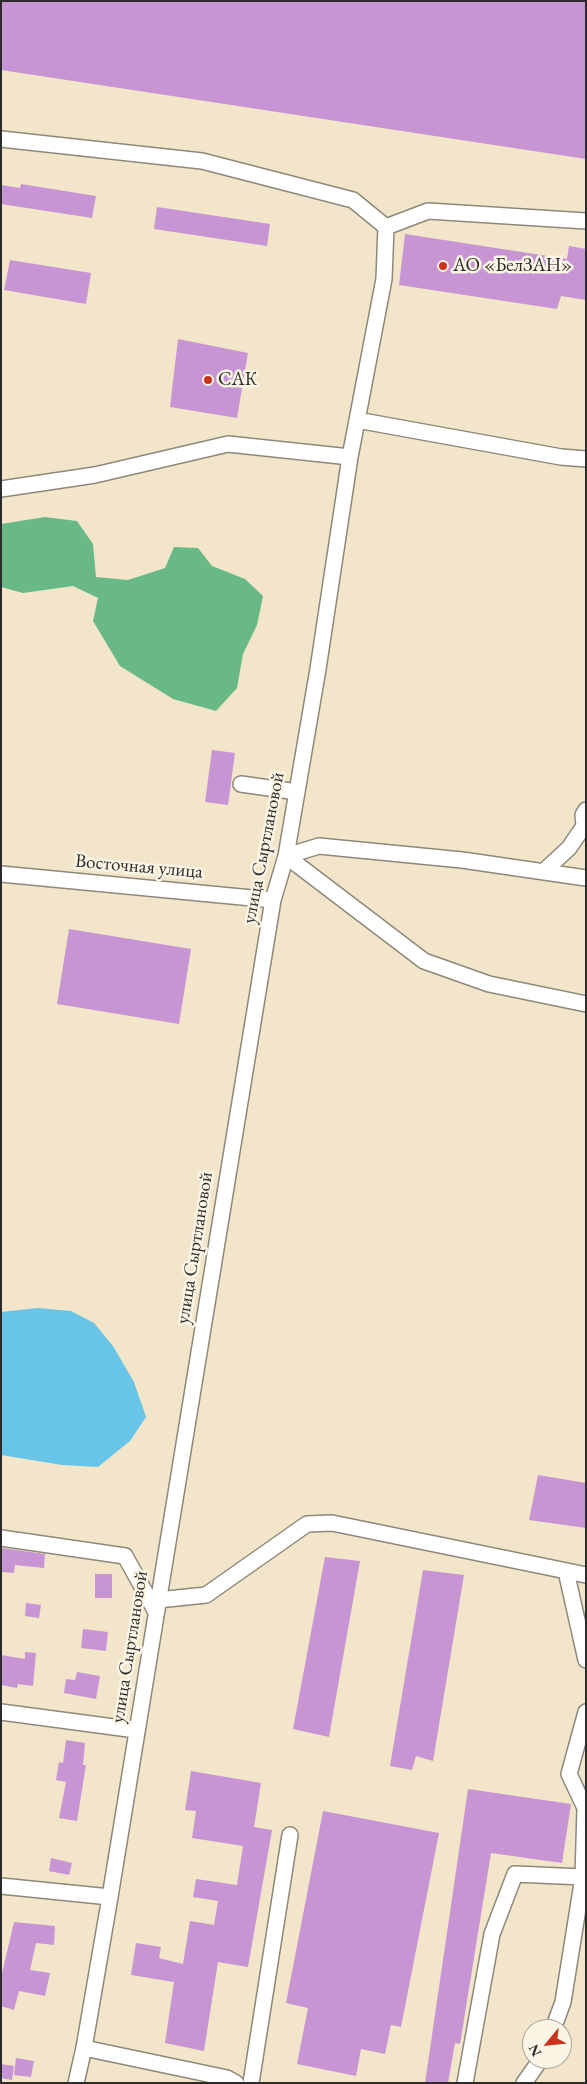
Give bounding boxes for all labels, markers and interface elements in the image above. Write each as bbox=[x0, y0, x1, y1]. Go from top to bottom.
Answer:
place label: АО «БелЗАН» bbox=[453, 255, 572, 277]
marker: АО «БелЗАН» bbox=[437, 260, 449, 272]
place label: САК bbox=[218, 369, 257, 391]
marker: САК bbox=[202, 374, 214, 386]
street label: улица Сыртлановой bbox=[238, 770, 290, 926]
street label: Восточная улица bbox=[74, 850, 204, 884]
street label: улица Сыртлановой bbox=[172, 1170, 218, 1326]
street label: улица Сыртлановой bbox=[107, 1569, 153, 1725]
north arrow bbox=[522, 2019, 572, 2069]
text: N bbox=[524, 2041, 545, 2060]

